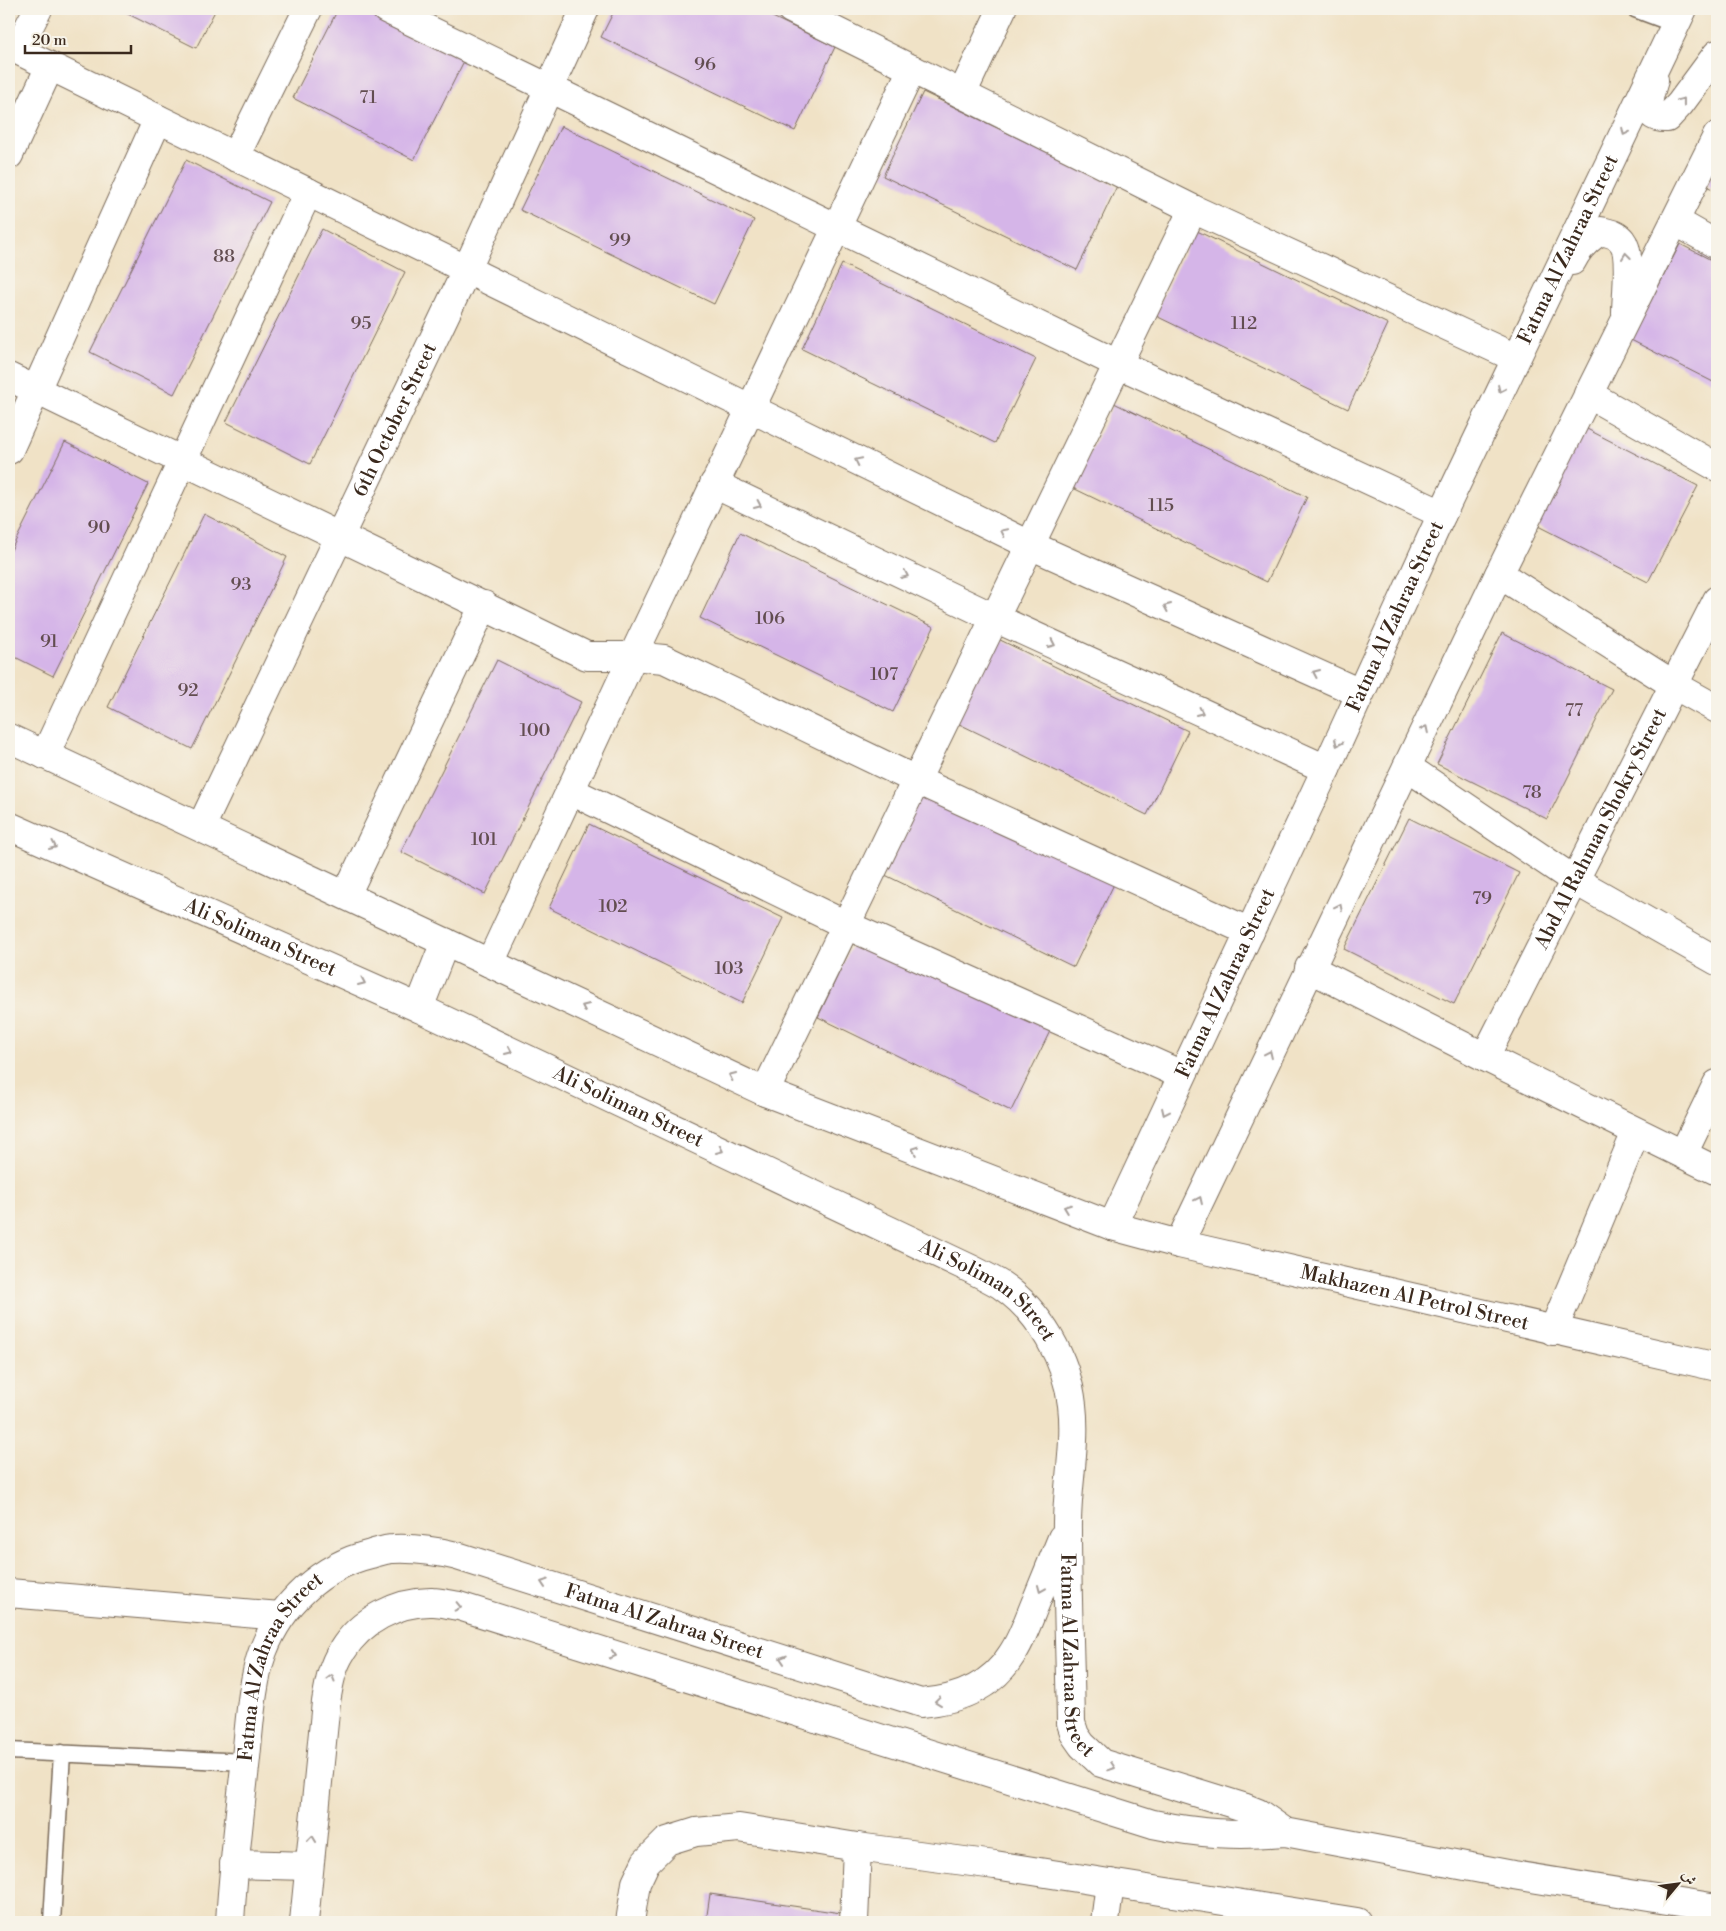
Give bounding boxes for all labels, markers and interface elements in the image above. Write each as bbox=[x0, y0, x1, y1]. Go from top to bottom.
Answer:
scale bar bbox=[25, 22, 131, 54]
text: 20 m bbox=[32, 31, 67, 50]
house number: 96 bbox=[694, 53, 716, 76]
house number: 71 bbox=[359, 86, 377, 109]
one-way arrow bbox=[1676, 97, 1685, 107]
one-way arrow bbox=[1620, 127, 1631, 136]
street label: Fatma Al Zahraa Street bbox=[1512, 151, 1624, 348]
house number: 99 bbox=[609, 229, 631, 252]
house number: 88 bbox=[213, 245, 235, 268]
one-way arrow bbox=[1621, 251, 1632, 259]
house number: 95 bbox=[351, 312, 371, 335]
house number: 112 bbox=[1231, 312, 1257, 335]
street label: 6th October Street bbox=[348, 339, 442, 501]
one-way arrow bbox=[1497, 384, 1507, 393]
one-way arrow bbox=[854, 457, 863, 467]
house number: 115 bbox=[1148, 494, 1174, 517]
one-way arrow bbox=[753, 499, 762, 509]
house number: 90 bbox=[88, 516, 110, 539]
street label: Fatma Al Zahraa Street bbox=[1341, 517, 1450, 716]
one-way arrow bbox=[1000, 528, 1009, 538]
one-way arrow bbox=[900, 569, 909, 579]
house number: 93 bbox=[231, 573, 251, 596]
one-way arrow bbox=[1163, 602, 1172, 613]
house number: 106 bbox=[755, 607, 785, 630]
house number: 91 bbox=[40, 630, 58, 653]
one-way arrow bbox=[1047, 638, 1056, 648]
house number: 107 bbox=[870, 663, 898, 686]
one-way arrow bbox=[1312, 669, 1321, 680]
house number: 92 bbox=[177, 679, 199, 702]
house number: 77 bbox=[1565, 699, 1583, 722]
street label: Abd Al Rahman Shokry Street bbox=[1529, 704, 1672, 954]
one-way arrow bbox=[1195, 705, 1204, 716]
house number: 100 bbox=[519, 719, 551, 742]
one-way arrow bbox=[1419, 725, 1429, 734]
one-way arrow bbox=[1333, 738, 1344, 747]
house number: 78 bbox=[1522, 781, 1542, 804]
house number: 101 bbox=[471, 828, 497, 851]
one-way arrow bbox=[48, 839, 57, 850]
street label: Fatma Al Zahraa Street bbox=[1170, 884, 1281, 1082]
house number: 79 bbox=[1472, 887, 1492, 910]
street label: Ali Soliman Street bbox=[180, 893, 340, 982]
house number: 102 bbox=[598, 895, 628, 918]
one-way arrow bbox=[1333, 903, 1343, 912]
house number: 103 bbox=[714, 957, 744, 980]
one-way arrow bbox=[357, 976, 366, 987]
one-way arrow bbox=[581, 1003, 590, 1013]
one-way arrow bbox=[504, 1044, 513, 1054]
one-way arrow bbox=[1263, 1050, 1273, 1059]
street label: Ali Soliman Street bbox=[548, 1060, 708, 1153]
one-way arrow bbox=[728, 1072, 737, 1082]
one-way arrow bbox=[1160, 1107, 1171, 1116]
one-way arrow bbox=[715, 1144, 724, 1154]
one-way arrow bbox=[911, 1146, 920, 1156]
one-way arrow bbox=[1193, 1196, 1204, 1205]
one-way arrow bbox=[1063, 1204, 1071, 1214]
street label: Ali Soliman Street bbox=[914, 1233, 1061, 1346]
street label: Makhazen Al Petrol Street bbox=[1298, 1260, 1531, 1336]
street label: Fatma Al Zahraa Street bbox=[1055, 1553, 1100, 1763]
street label: Fatma Al Zahraa Street bbox=[233, 1567, 328, 1763]
one-way arrow bbox=[541, 1579, 549, 1589]
street label: Fatma Al Zahraa Street bbox=[562, 1579, 767, 1665]
one-way arrow bbox=[1037, 1584, 1048, 1593]
one-way arrow bbox=[453, 1601, 462, 1612]
one-way arrow bbox=[609, 1649, 617, 1659]
one-way arrow bbox=[779, 1655, 787, 1665]
one-way arrow bbox=[326, 1674, 336, 1682]
one-way arrow bbox=[934, 1695, 942, 1706]
one-way arrow bbox=[1108, 1761, 1116, 1771]
one-way arrow bbox=[306, 1835, 317, 1843]
north arrow bbox=[1654, 1858, 1704, 1908]
text: ش bbox=[1677, 1868, 1700, 1889]

